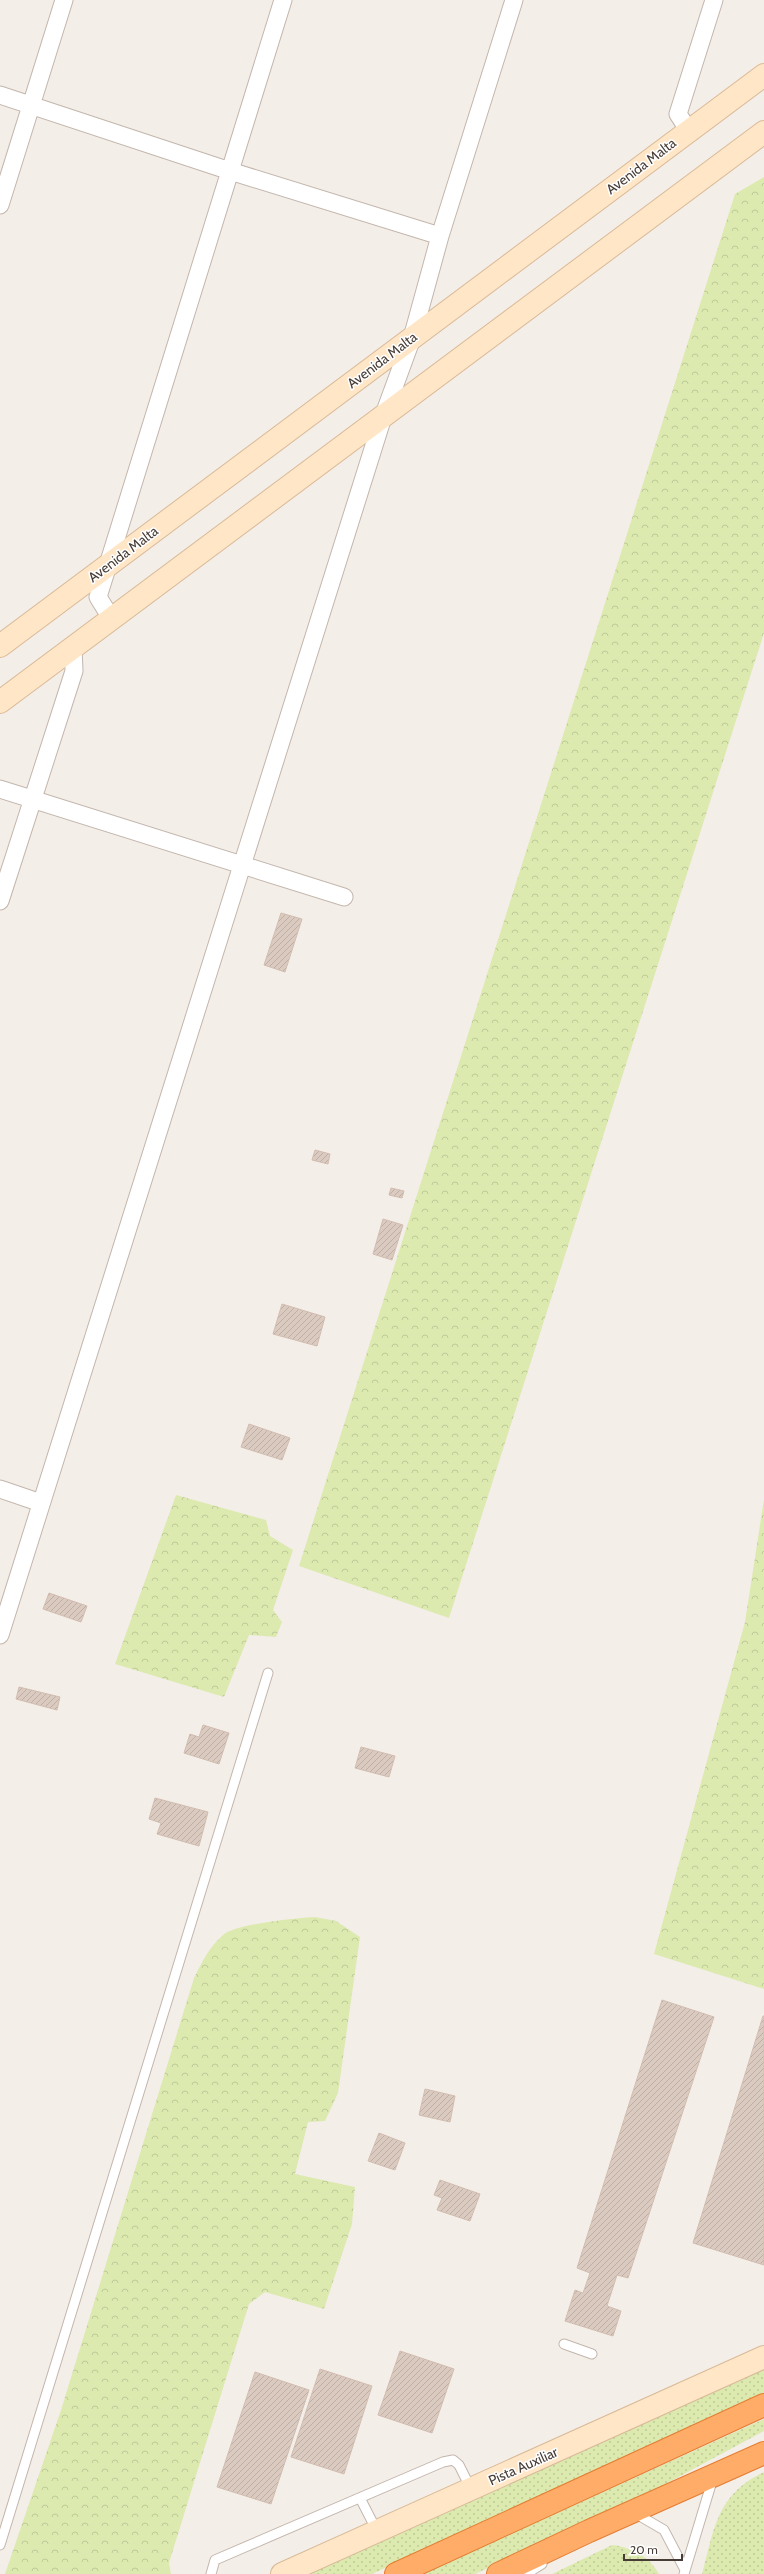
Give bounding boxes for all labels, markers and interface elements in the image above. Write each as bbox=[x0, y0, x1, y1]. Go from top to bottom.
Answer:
street label: Avenida Malta bbox=[602, 134, 680, 198]
street label: Avenida Malta bbox=[343, 328, 421, 392]
street label: Avenida Malta bbox=[84, 522, 162, 586]
street label: Pista Auxiliar bbox=[485, 2442, 561, 2489]
scale bar bbox=[624, 2536, 682, 2562]
text: 20 m bbox=[630, 2542, 658, 2557]

